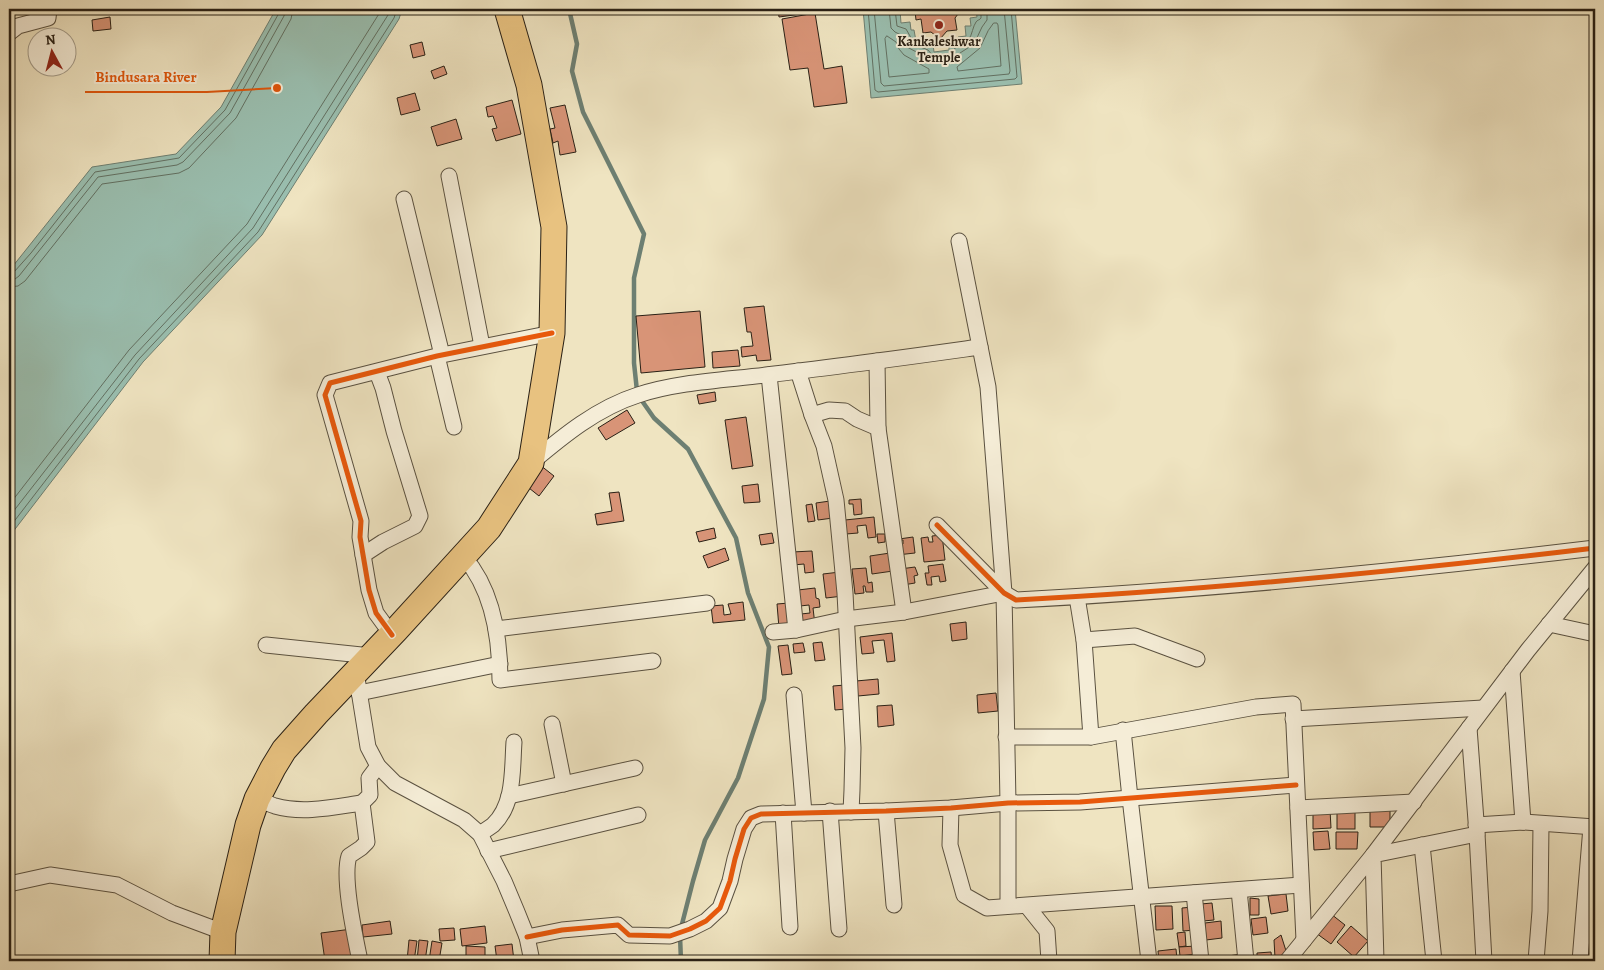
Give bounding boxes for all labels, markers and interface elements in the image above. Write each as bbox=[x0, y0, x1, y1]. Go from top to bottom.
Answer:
marker: Kankaleshwar Temple bbox=[933, 19, 945, 31]
north arrow bbox=[28, 28, 78, 78]
text: N bbox=[44, 30, 57, 50]
place label: Kankaleshwar Temple bbox=[897, 32, 981, 67]
callout: Bindusara River bbox=[85, 62, 207, 92]
text: Bindusara River bbox=[95, 67, 197, 87]

